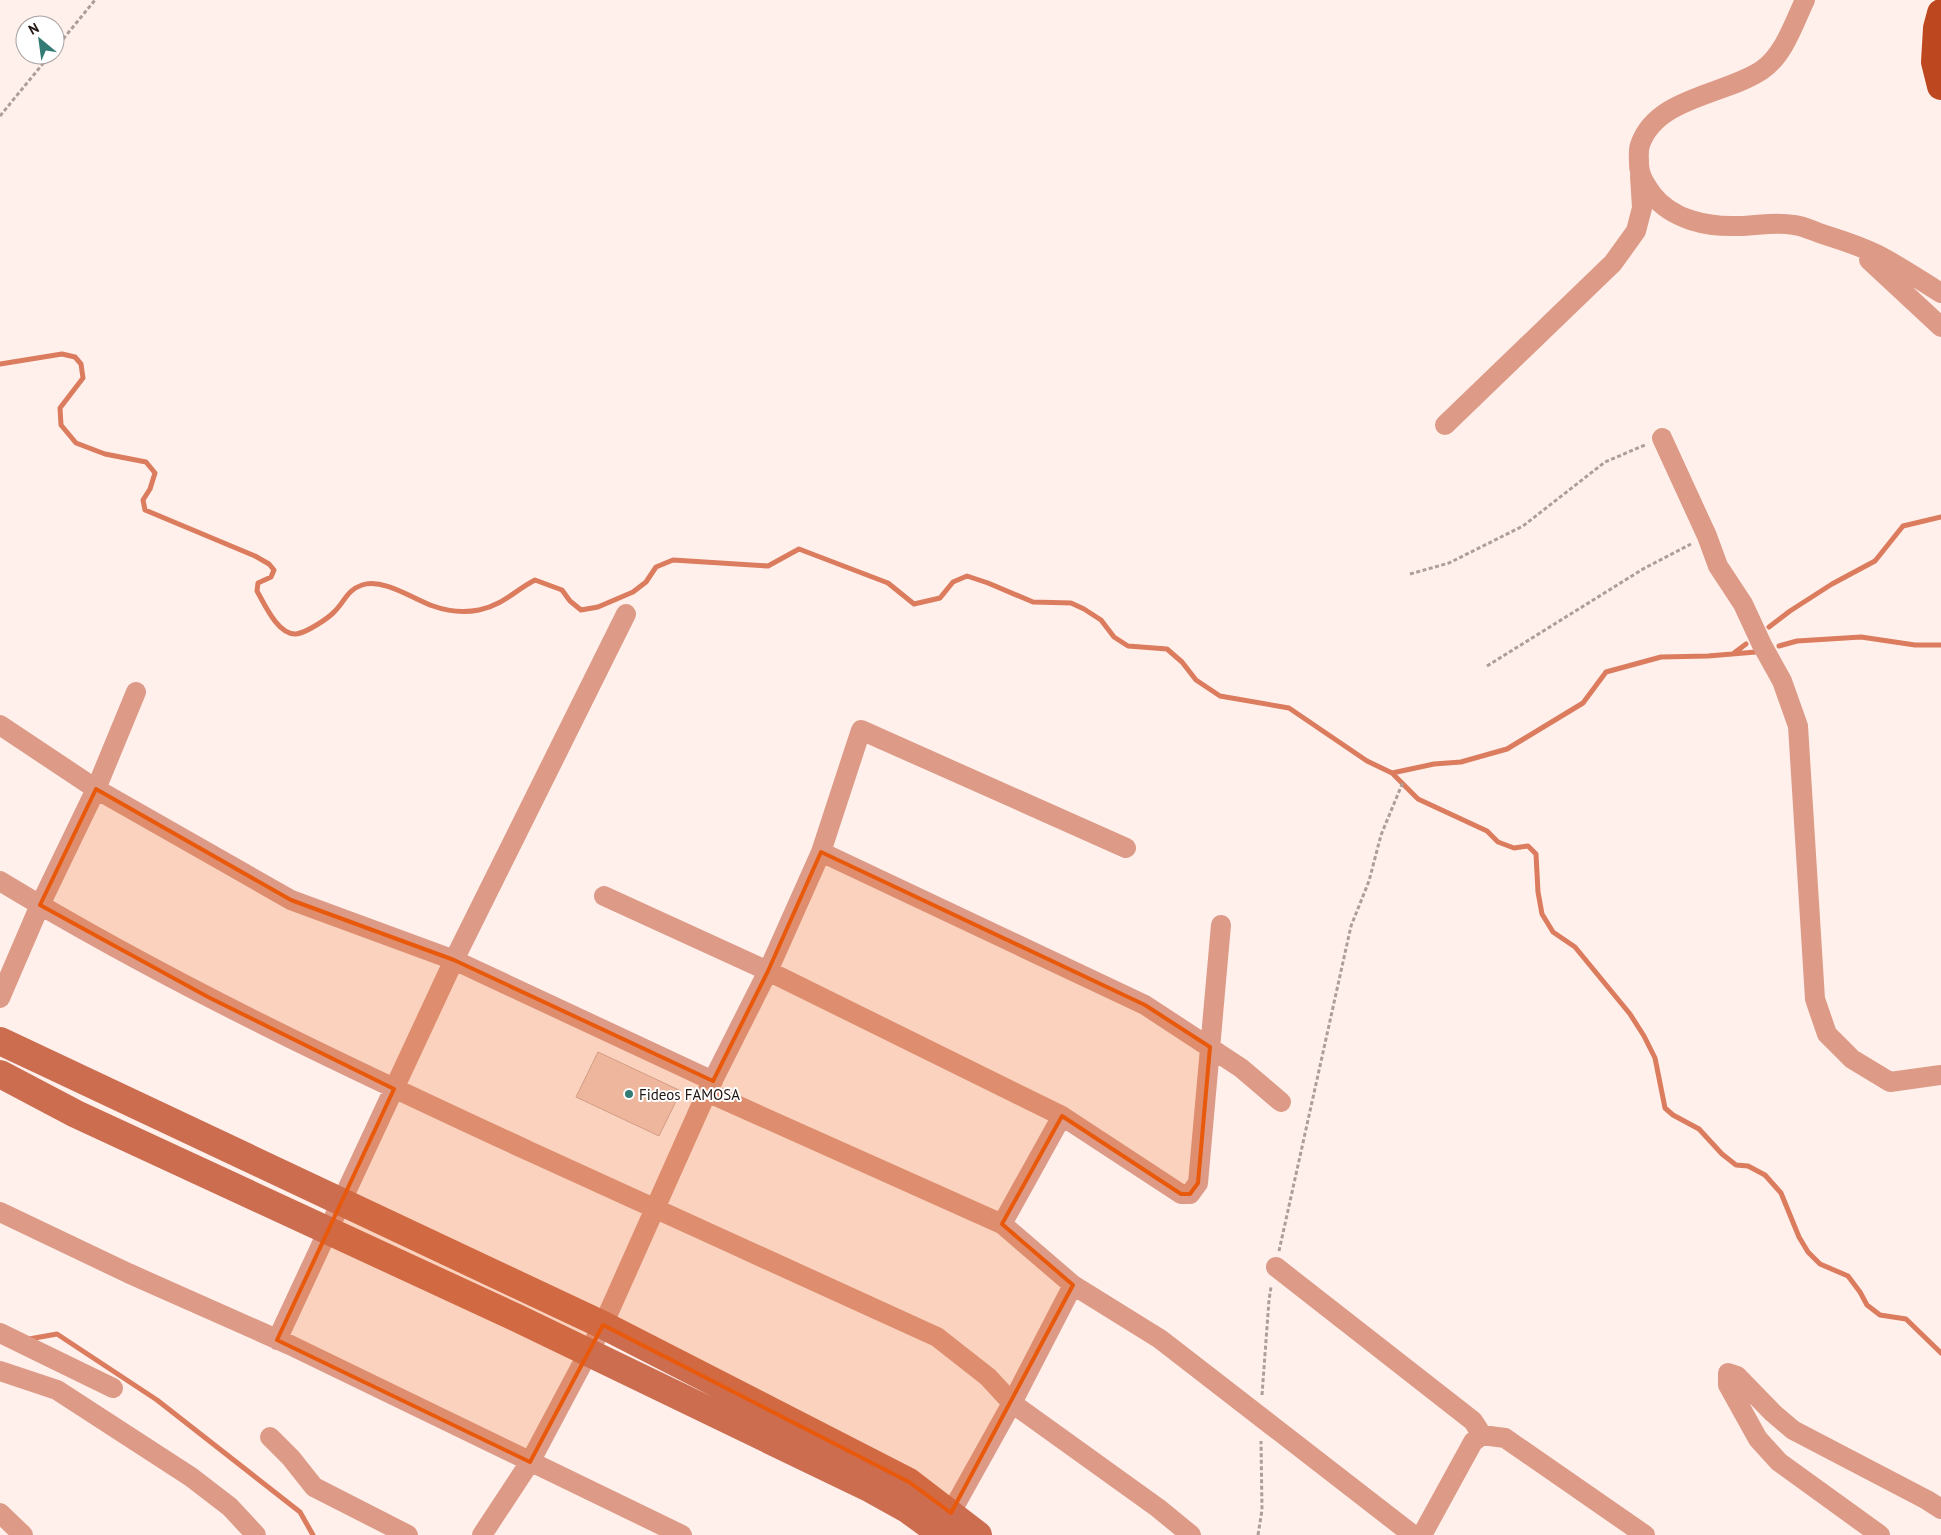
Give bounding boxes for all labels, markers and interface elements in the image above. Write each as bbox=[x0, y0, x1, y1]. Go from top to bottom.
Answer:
north arrow bbox=[15, 15, 65, 65]
text: N bbox=[25, 19, 42, 39]
place label: Fideos FAMOSA bbox=[639, 1085, 740, 1104]
marker: Fideos FAMOSA bbox=[623, 1088, 635, 1100]

